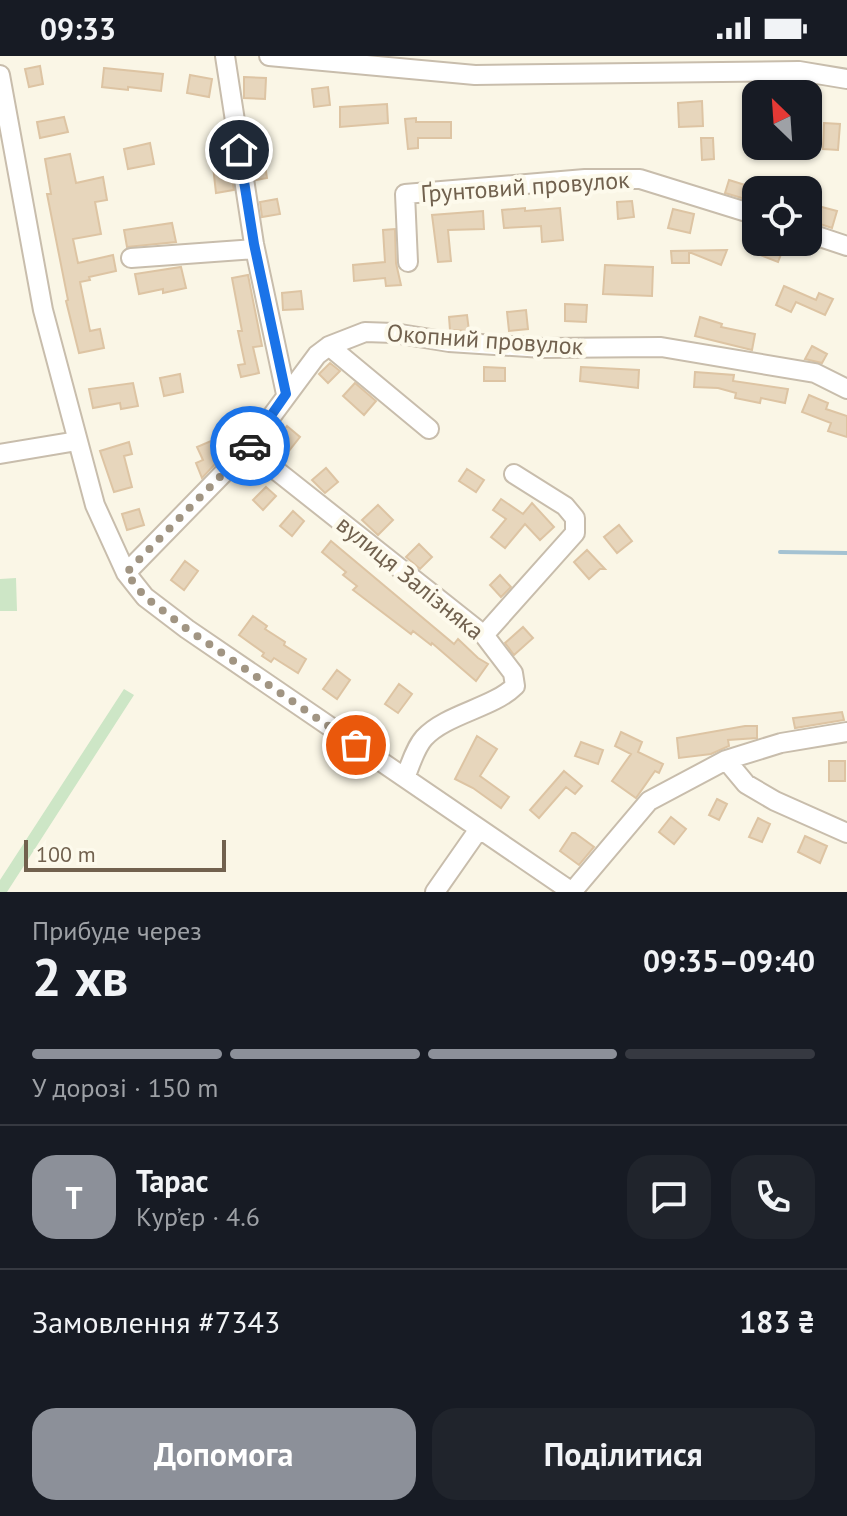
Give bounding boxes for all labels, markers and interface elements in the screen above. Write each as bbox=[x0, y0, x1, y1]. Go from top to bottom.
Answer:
text: 09:33 bbox=[40, 9, 116, 48]
north arrow bbox=[742, 80, 822, 160]
map controls bbox=[742, 80, 822, 256]
pin bbox=[205, 116, 273, 184]
icon: home bbox=[217, 128, 261, 172]
street label: Ґрунтовий провулок bbox=[419, 164, 631, 209]
button: locate bbox=[742, 176, 822, 256]
street label: Окопний провулок bbox=[386, 317, 585, 362]
courier bbox=[210, 406, 290, 486]
icon: car bbox=[228, 424, 272, 468]
street label: вулиця Залізняка bbox=[330, 509, 490, 647]
pin bbox=[322, 711, 390, 779]
icon: bag bbox=[334, 723, 378, 767]
scale bar bbox=[24, 836, 226, 872]
text: 100 m bbox=[36, 840, 96, 868]
text: Прибуде через bbox=[32, 914, 202, 947]
text: 09:35–09:40 bbox=[643, 941, 815, 980]
text: 2 хв bbox=[32, 943, 128, 1010]
text: У дорозі · 150 m bbox=[32, 1071, 218, 1104]
button: chat bbox=[627, 1155, 711, 1239]
button: phone bbox=[731, 1155, 815, 1239]
text: Тарас bbox=[136, 1161, 208, 1200]
text: Т bbox=[65, 1178, 83, 1217]
text: Кур’єр · 4.6 bbox=[136, 1200, 260, 1233]
text: Замовлення #7343 bbox=[32, 1302, 280, 1341]
text: 183 ₴ bbox=[739, 1302, 815, 1341]
button: Допомога bbox=[32, 1408, 416, 1500]
button: Поділитися bbox=[432, 1408, 815, 1500]

